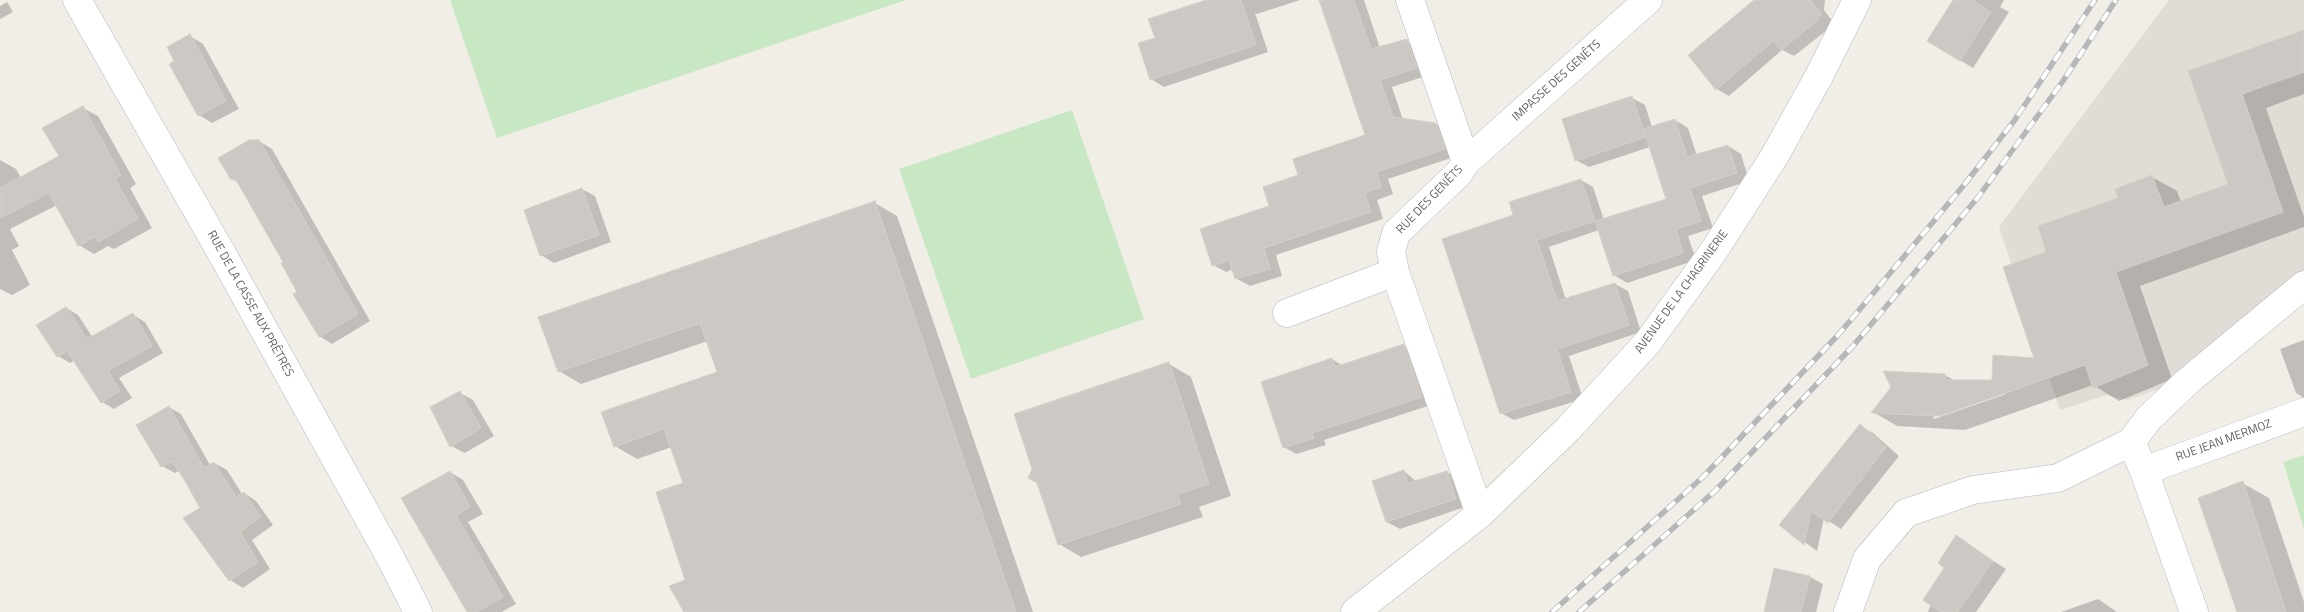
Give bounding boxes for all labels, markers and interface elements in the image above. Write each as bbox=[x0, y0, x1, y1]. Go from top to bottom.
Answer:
street label: IMPASSE DES GENÊTS bbox=[1510, 37, 1604, 125]
street label: RUE DES GENÊTS bbox=[1394, 163, 1466, 237]
street label: AVENUE DE LA CHAGRINERIE bbox=[1632, 227, 1732, 357]
street label: RUE DE LA CASSE AUX PRÊTRES bbox=[204, 228, 296, 380]
street label: RUE JEAN MERMOZ bbox=[2174, 417, 2274, 465]

